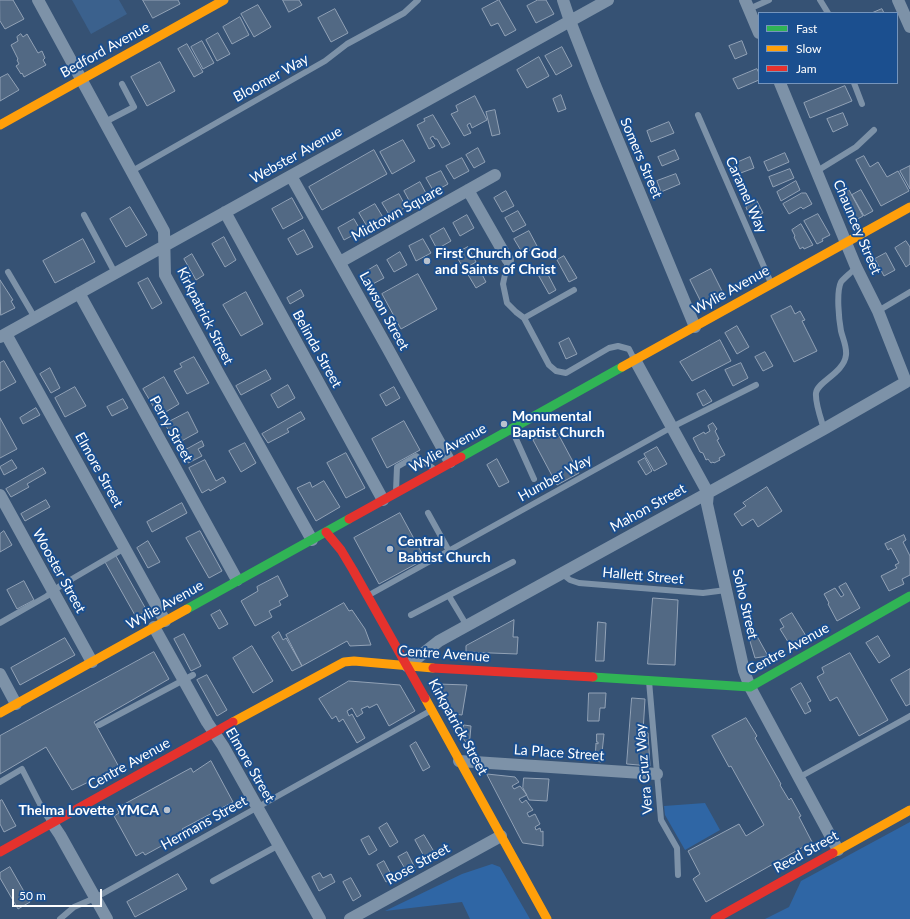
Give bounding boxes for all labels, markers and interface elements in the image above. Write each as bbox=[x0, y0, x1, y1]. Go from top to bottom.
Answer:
legend bbox=[758, 12, 898, 84]
street label: Bedford Avenue bbox=[57, 19, 153, 81]
text: Fast bbox=[796, 21, 817, 36]
text: Slow bbox=[796, 41, 821, 56]
street label: Bloomer Way bbox=[230, 50, 312, 106]
text: Jam bbox=[796, 61, 817, 76]
street label: Somers Street bbox=[616, 115, 666, 201]
street label: Webster Avenue bbox=[247, 123, 345, 187]
street label: Caramel Way bbox=[722, 154, 770, 236]
street label: Chauncey Street bbox=[830, 177, 884, 277]
street label: Midtown Square bbox=[348, 181, 446, 245]
place label: First Church of God and Saints of Christ bbox=[435, 245, 557, 278]
marker: First Church of God and Saints of Christ bbox=[422, 256, 432, 266]
street label: Wylie Avenue bbox=[690, 262, 772, 318]
street label: Kirkpatrick Street bbox=[173, 264, 237, 368]
street label: Lawson Street bbox=[355, 269, 413, 353]
street label: Belinda Street bbox=[289, 307, 345, 391]
street label: Perry Street bbox=[146, 393, 196, 465]
place label: Monumental Baptist Church bbox=[512, 408, 605, 440]
marker: Monumental Baptist Church bbox=[499, 419, 509, 429]
street label: Wylie Avenue bbox=[407, 420, 489, 476]
street label: Elmore Street bbox=[71, 429, 127, 511]
street label: Humber Way bbox=[515, 451, 595, 505]
street label: Mahon Street bbox=[607, 480, 689, 536]
street label: Wooster Street bbox=[29, 526, 89, 616]
place label: Central Babtist Church bbox=[398, 533, 491, 566]
marker: Central Babtist Church bbox=[385, 544, 395, 554]
street label: Hallett Street bbox=[602, 564, 684, 588]
street label: Soho Street bbox=[729, 567, 761, 641]
street label: Wylie Avenue bbox=[124, 577, 206, 633]
street label: Centre Avenue bbox=[744, 619, 832, 679]
street label: Centre Avenue bbox=[398, 642, 490, 666]
street label: Kirkpatrick Street bbox=[425, 676, 491, 778]
street label: Vera Cruz Way bbox=[632, 723, 656, 815]
street label: Elmore Street bbox=[222, 725, 278, 805]
street label: Centre Avenue bbox=[85, 734, 173, 794]
street label: La Place Street bbox=[513, 741, 605, 765]
street label: Hermans Street bbox=[158, 792, 250, 854]
place label: Thelma Lovette YMCA bbox=[18, 802, 159, 818]
marker: Thelma Lovette YMCA bbox=[162, 805, 172, 815]
street label: Reed Street bbox=[771, 827, 841, 877]
street label: Rose Street bbox=[383, 840, 453, 888]
scale bar bbox=[14, 881, 104, 907]
text: 50 m bbox=[19, 888, 46, 903]

